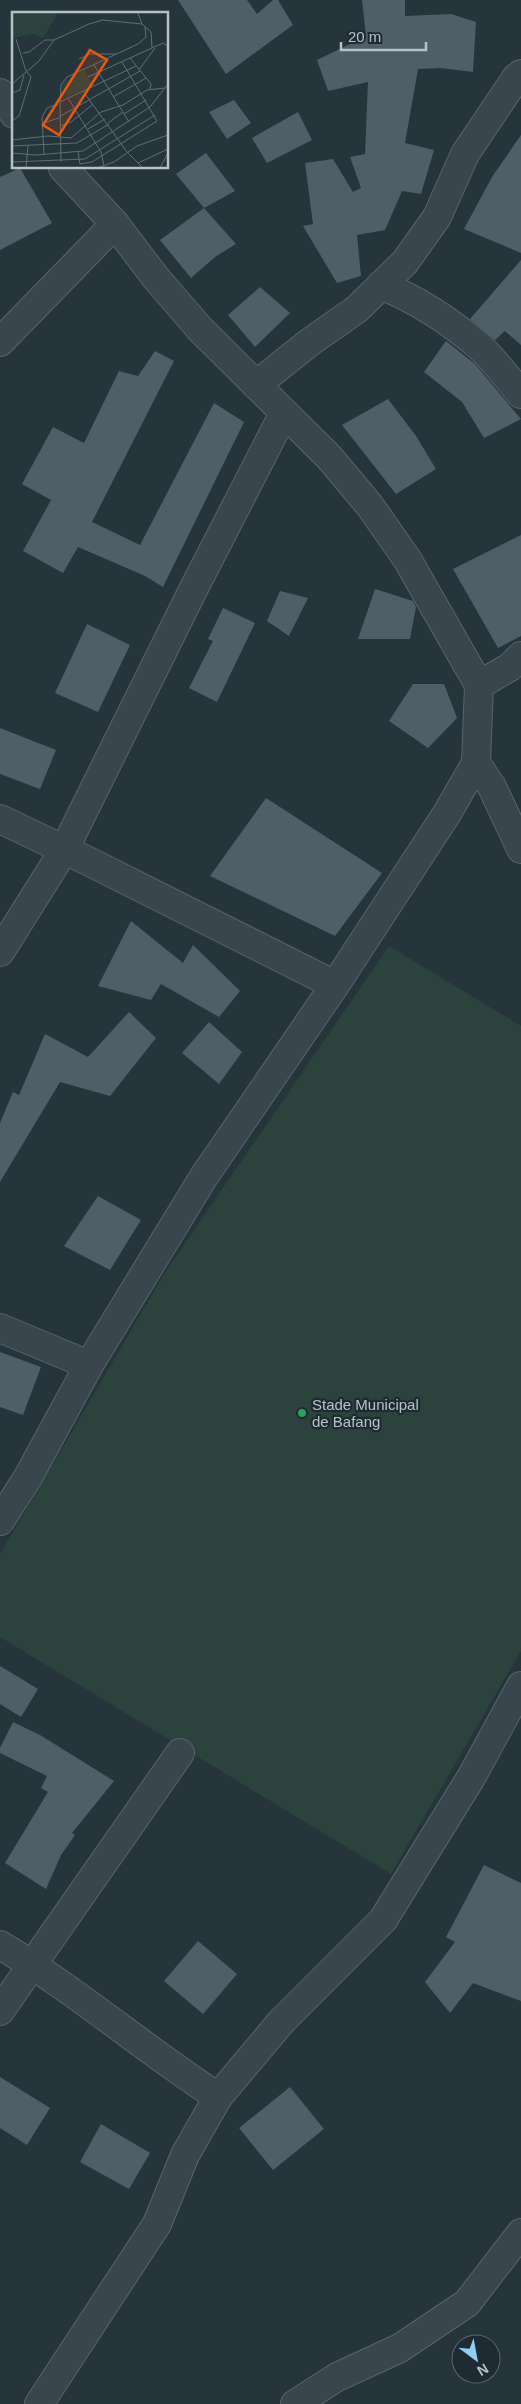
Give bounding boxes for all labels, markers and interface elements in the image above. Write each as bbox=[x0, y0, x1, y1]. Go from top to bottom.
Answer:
inset map bbox=[12, 12, 169, 169]
scale bar bbox=[341, 20, 426, 52]
text: 20 m bbox=[348, 28, 381, 45]
place label: Stade Municipal de Bafang bbox=[312, 1396, 419, 1430]
marker: Stade Municipal de Bafang bbox=[296, 1407, 308, 1419]
north arrow bbox=[451, 2334, 501, 2384]
text: N bbox=[474, 2361, 491, 2379]

